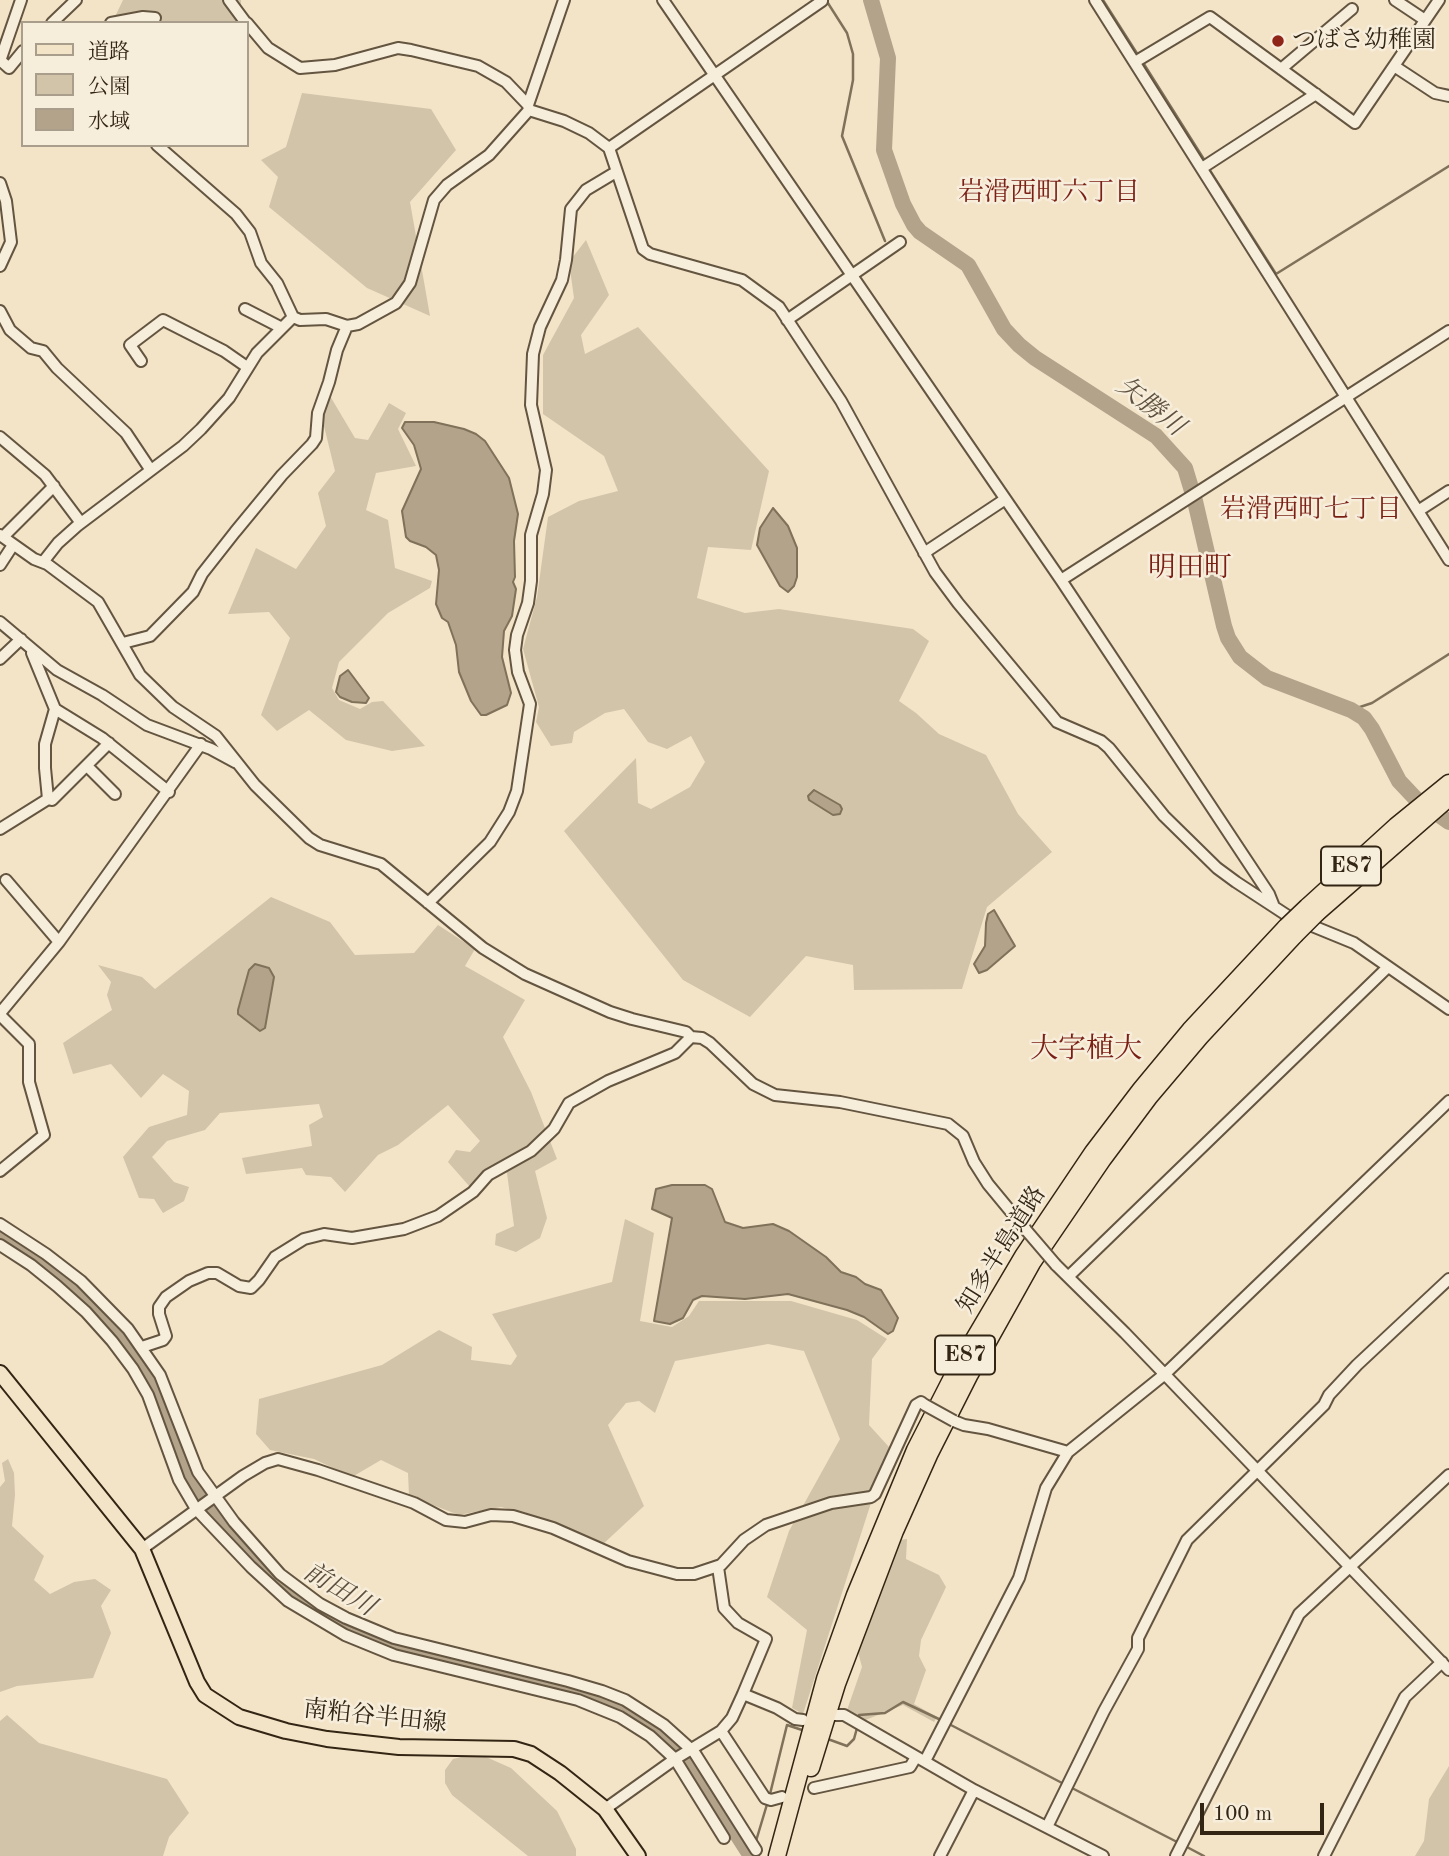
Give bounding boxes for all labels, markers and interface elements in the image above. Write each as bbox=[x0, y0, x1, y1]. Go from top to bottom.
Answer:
legend bbox=[21, 21, 248, 147]
place label: つばさ幼稚園 bbox=[1292, 27, 1436, 55]
marker: つばさ幼稚園 bbox=[1270, 33, 1286, 49]
text: 道路 bbox=[88, 42, 130, 63]
text: 公園 bbox=[88, 77, 130, 98]
text: 水域 bbox=[88, 112, 130, 133]
district label: 岩滑西町六丁目 bbox=[958, 177, 1140, 209]
water label: 矢勝川 bbox=[1110, 371, 1190, 443]
district label: 岩滑西町七丁目 bbox=[1220, 494, 1402, 526]
district label: 明田町 bbox=[1148, 552, 1232, 586]
road number: E87 bbox=[1321, 846, 1381, 886]
district label: 大字植大 bbox=[1030, 1033, 1142, 1067]
street label: 知多半島道路 bbox=[952, 1181, 1052, 1319]
road number: E87 bbox=[935, 1336, 995, 1374]
water label: 前田川 bbox=[298, 1557, 380, 1623]
street label: 南粕谷半田線 bbox=[302, 1695, 448, 1739]
scale bar bbox=[1204, 1790, 1328, 1834]
text: 100 m bbox=[1213, 1804, 1272, 1825]

